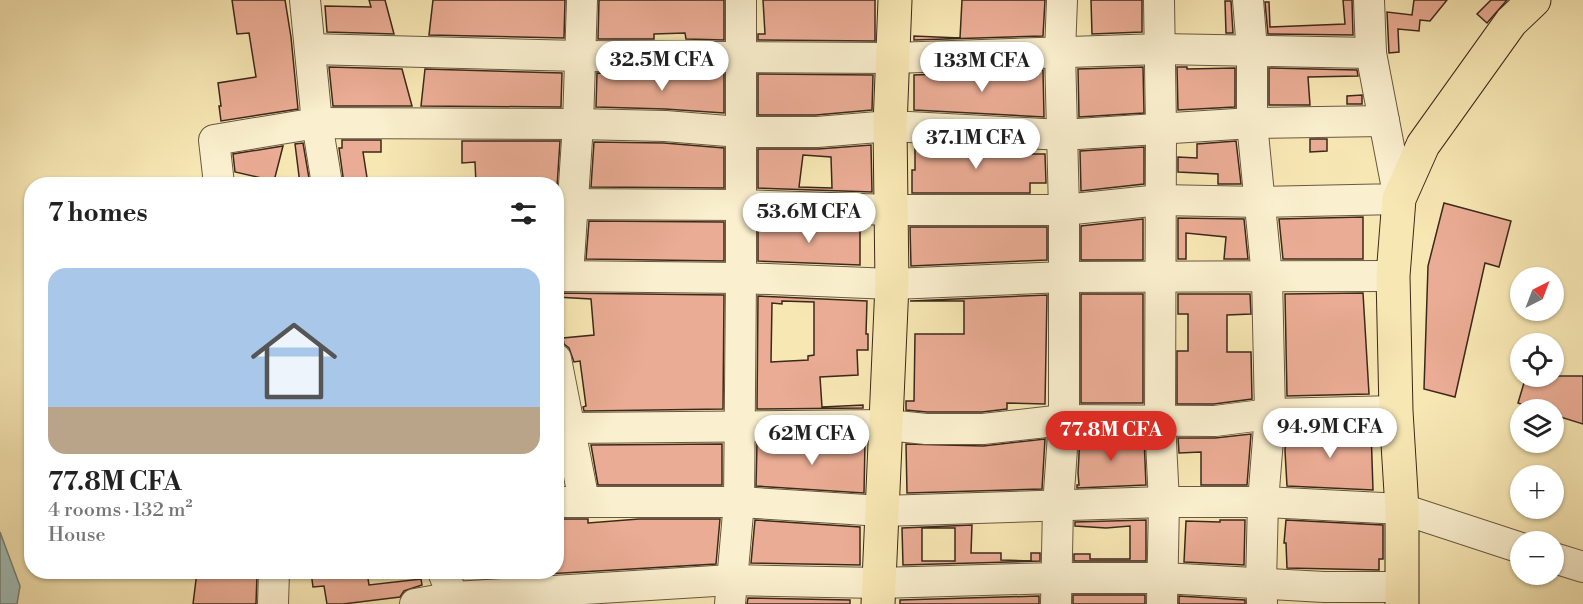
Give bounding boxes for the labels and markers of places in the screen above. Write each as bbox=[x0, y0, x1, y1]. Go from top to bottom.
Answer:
pin: 32.5M CFA bbox=[593, 41, 731, 92]
pin: 133M CFA bbox=[920, 42, 1044, 93]
pin: 37.1M CFA bbox=[907, 119, 1045, 170]
pin: 53.6M CFA bbox=[740, 193, 878, 244]
pin: 94.9M CFA bbox=[1261, 408, 1399, 459]
pin: 77.8M CFA bbox=[1042, 411, 1180, 462]
pin: 62M CFA bbox=[757, 415, 867, 466]

